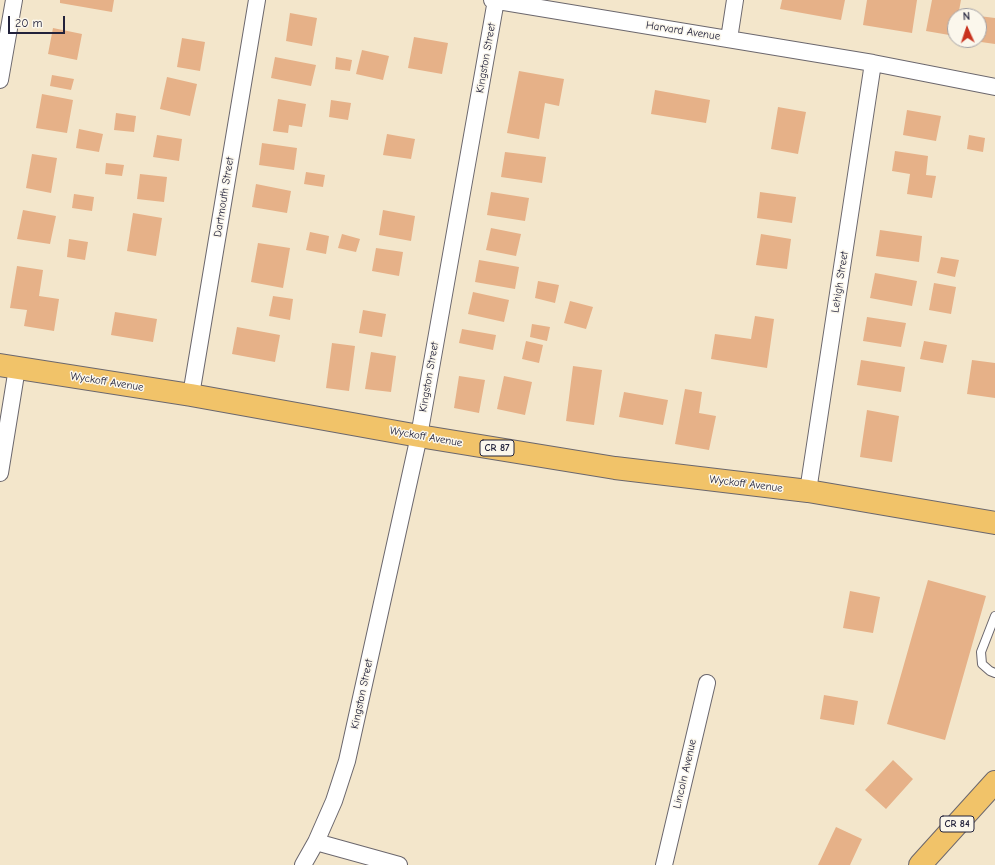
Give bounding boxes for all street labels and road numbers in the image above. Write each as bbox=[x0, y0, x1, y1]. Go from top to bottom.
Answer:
street label: Harvard Avenue bbox=[645, 19, 721, 43]
street label: Kingston Street bbox=[473, 22, 499, 94]
street label: Dartmouth Street bbox=[211, 156, 237, 238]
street label: Lehigh Street bbox=[829, 250, 851, 314]
street label: Kingston Street bbox=[416, 341, 442, 413]
street label: Wyckoff Avenue bbox=[70, 370, 144, 394]
street label: Wyckoff Avenue bbox=[389, 424, 463, 450]
road number: CR 87 bbox=[480, 440, 514, 456]
street label: Wyckoff Avenue bbox=[709, 473, 783, 495]
street label: Kingston Street bbox=[348, 658, 376, 730]
street label: Lincoln Avenue bbox=[671, 738, 699, 810]
road number: CR 84 bbox=[940, 816, 974, 832]

